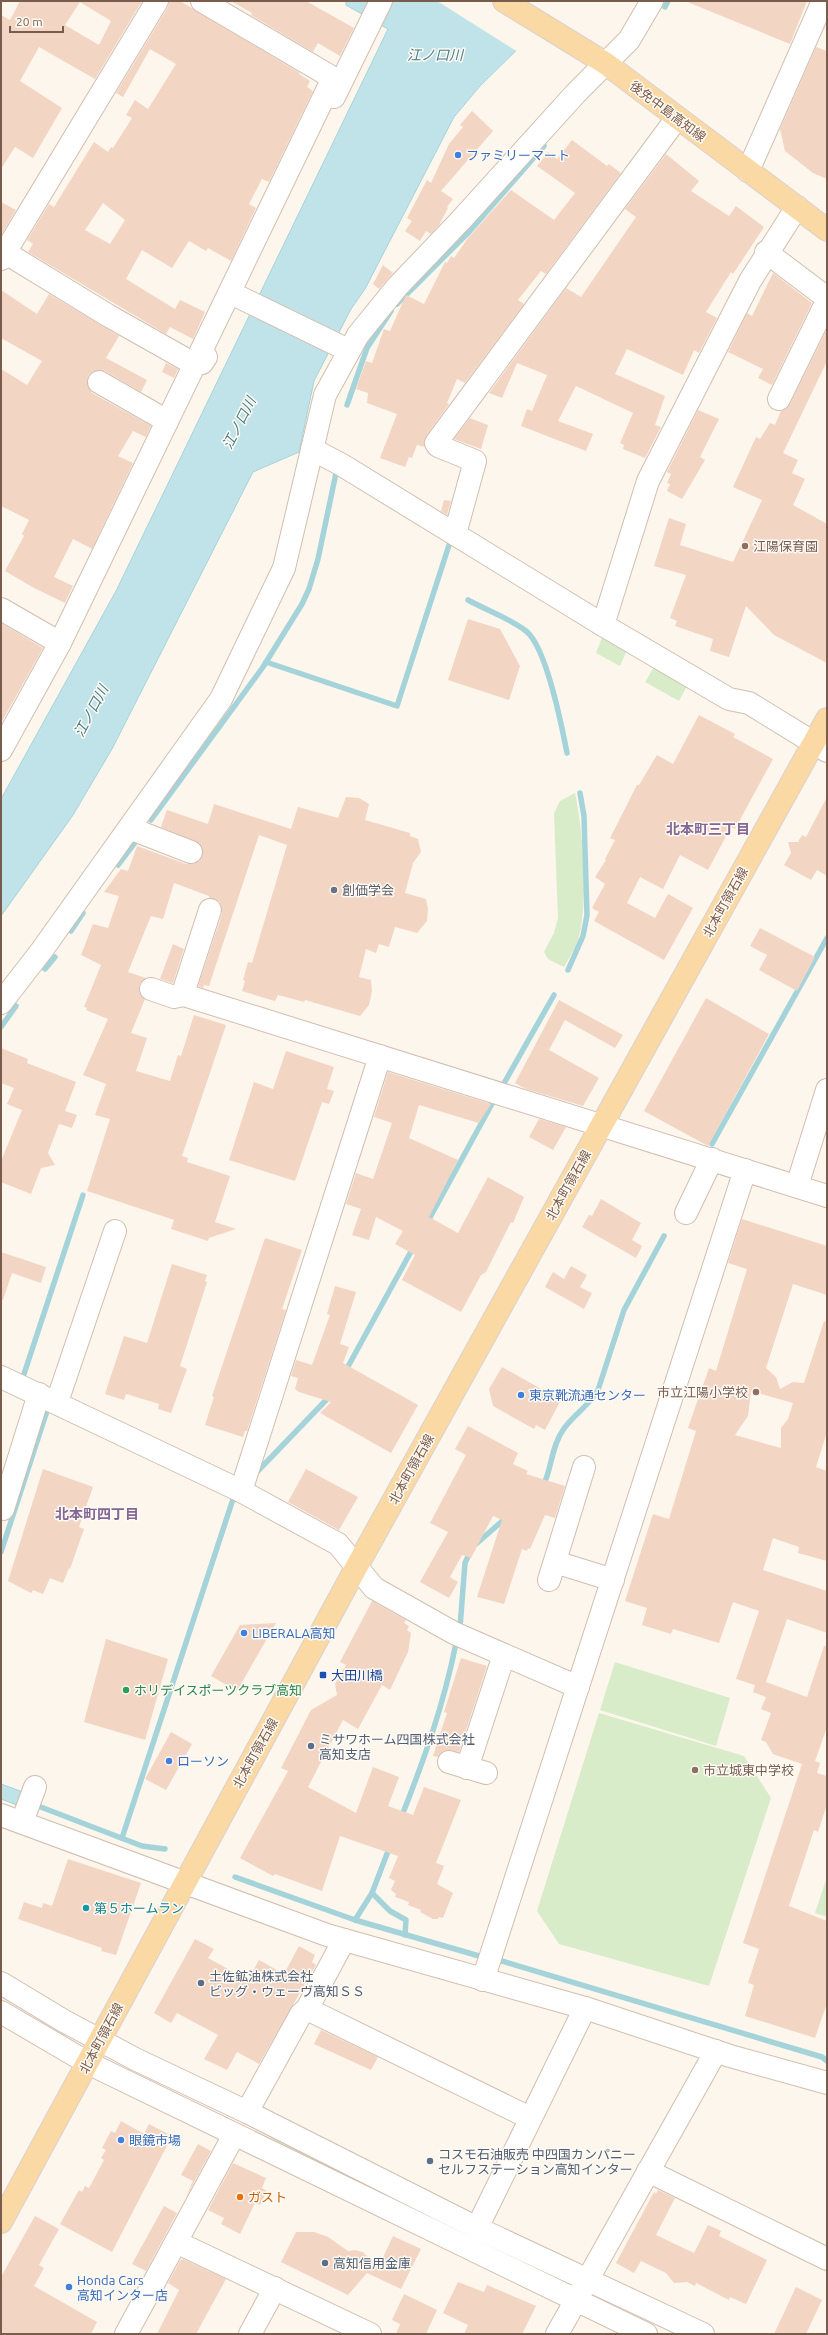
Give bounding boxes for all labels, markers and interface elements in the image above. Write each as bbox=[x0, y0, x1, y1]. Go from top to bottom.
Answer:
scale bar bbox=[10, 8, 63, 34]
text: 20 m bbox=[16, 15, 43, 28]
water label: 江ノ口川 bbox=[407, 47, 465, 63]
street label: 後免中島高知線 bbox=[627, 78, 709, 144]
place label: ファミリーマート bbox=[466, 148, 570, 162]
marker: ファミリーマート bbox=[453, 150, 463, 160]
water label: 江ノ口川 bbox=[219, 393, 260, 452]
place label: 江陽保育園 bbox=[753, 539, 818, 553]
marker: 江陽保育園 bbox=[740, 541, 750, 551]
water label: 江ノ口川 bbox=[71, 681, 112, 739]
district label: 北本町三丁目 bbox=[666, 821, 750, 837]
street label: 北本町領石線 bbox=[700, 864, 750, 940]
place label: 創価学会 bbox=[342, 883, 394, 897]
marker: 創価学会 bbox=[329, 885, 339, 895]
street label: 北本町領石線 bbox=[543, 1147, 593, 1223]
place label: 市立江陽小学校 bbox=[657, 1385, 748, 1399]
marker: 市立江陽小学校 bbox=[751, 1387, 761, 1397]
place label: 東京靴流通センター bbox=[529, 1388, 646, 1402]
marker: 東京靴流通センター bbox=[516, 1390, 526, 1400]
street label: 北本町領石線 bbox=[386, 1431, 436, 1507]
district label: 北本町四丁目 bbox=[55, 1506, 139, 1522]
place label: LIBERALA高知 bbox=[252, 1626, 336, 1640]
marker: LIBERALA高知 bbox=[239, 1628, 249, 1638]
place label: 大田川橋 bbox=[331, 1668, 383, 1682]
marker: 大田川橋 bbox=[318, 1670, 328, 1680]
place label: ホリデイスポーツクラブ高知 bbox=[134, 1683, 302, 1697]
marker: ホリデイスポーツクラブ高知 bbox=[121, 1685, 131, 1695]
street label: 北本町領石線 bbox=[230, 1715, 280, 1791]
place label: ミサワホーム四国株式会社 高知支店 bbox=[319, 1732, 475, 1761]
marker: ミサワホーム四国株式会社 高知支店 bbox=[306, 1741, 316, 1751]
place label: ローソン bbox=[177, 1754, 229, 1768]
marker: ローソン bbox=[164, 1756, 174, 1766]
place label: 市立城東中学校 bbox=[703, 1763, 794, 1777]
marker: 市立城東中学校 bbox=[690, 1765, 700, 1775]
place label: 第５ホームラン bbox=[94, 1901, 184, 1915]
marker: 第５ホームラン bbox=[81, 1903, 91, 1913]
place label: 土佐鉱油株式会社 ビッグ・ウェーヴ高知ＳＳ bbox=[209, 1969, 365, 1998]
marker: 土佐鉱油株式会社 ビッグ・ウェーヴ高知ＳＳ bbox=[196, 1978, 206, 1988]
street label: 北本町領石線 bbox=[77, 2000, 125, 2076]
place label: 眼鏡市場 bbox=[129, 2133, 181, 2147]
marker: 眼鏡市場 bbox=[116, 2135, 126, 2145]
place label: コスモ石油販売 中四国カンパニー セルフステーション高知インター bbox=[438, 2147, 636, 2176]
marker: コスモ石油販売 中四国カンパニー セルフステーション高知インター bbox=[425, 2156, 435, 2166]
place label: ガスト bbox=[248, 2190, 287, 2204]
marker: ガスト bbox=[235, 2192, 245, 2202]
place label: 高知信用金庫 bbox=[333, 2256, 411, 2270]
marker: 高知信用金庫 bbox=[320, 2258, 330, 2268]
place label: Honda Cars 高知インター店 bbox=[77, 2273, 168, 2302]
marker: Honda Cars 高知インター店 bbox=[64, 2282, 74, 2292]

